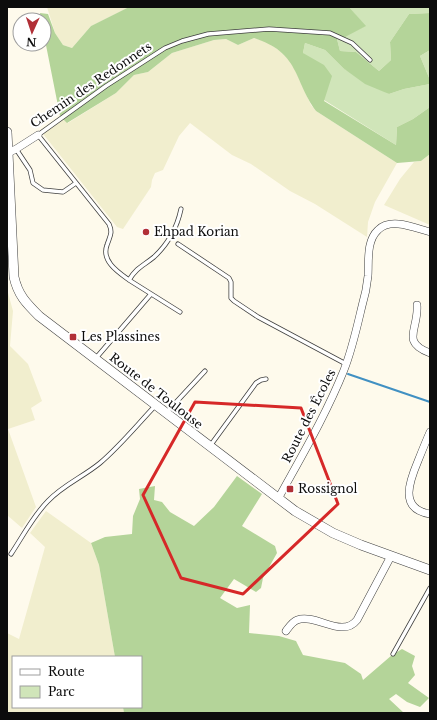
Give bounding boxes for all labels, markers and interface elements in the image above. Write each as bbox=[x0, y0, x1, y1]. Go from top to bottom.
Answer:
north arrow bbox=[12, 12, 52, 52]
text: N bbox=[25, 35, 37, 49]
street label: Chemin des Redonnets bbox=[27, 38, 154, 131]
place label: Ehpad Korian bbox=[154, 224, 239, 239]
marker: Ehpad Korian bbox=[141, 227, 151, 237]
place label: Les Plassines bbox=[81, 329, 160, 344]
marker: Les Plassines bbox=[68, 332, 78, 342]
street label: Route de Toulouse bbox=[107, 349, 206, 432]
street label: Route des Écoles bbox=[278, 366, 339, 465]
place label: Rossignol bbox=[298, 481, 357, 496]
marker: Rossignol bbox=[285, 484, 295, 494]
legend bbox=[12, 656, 142, 708]
text: Route bbox=[48, 664, 85, 679]
text: Parc bbox=[48, 684, 75, 699]

